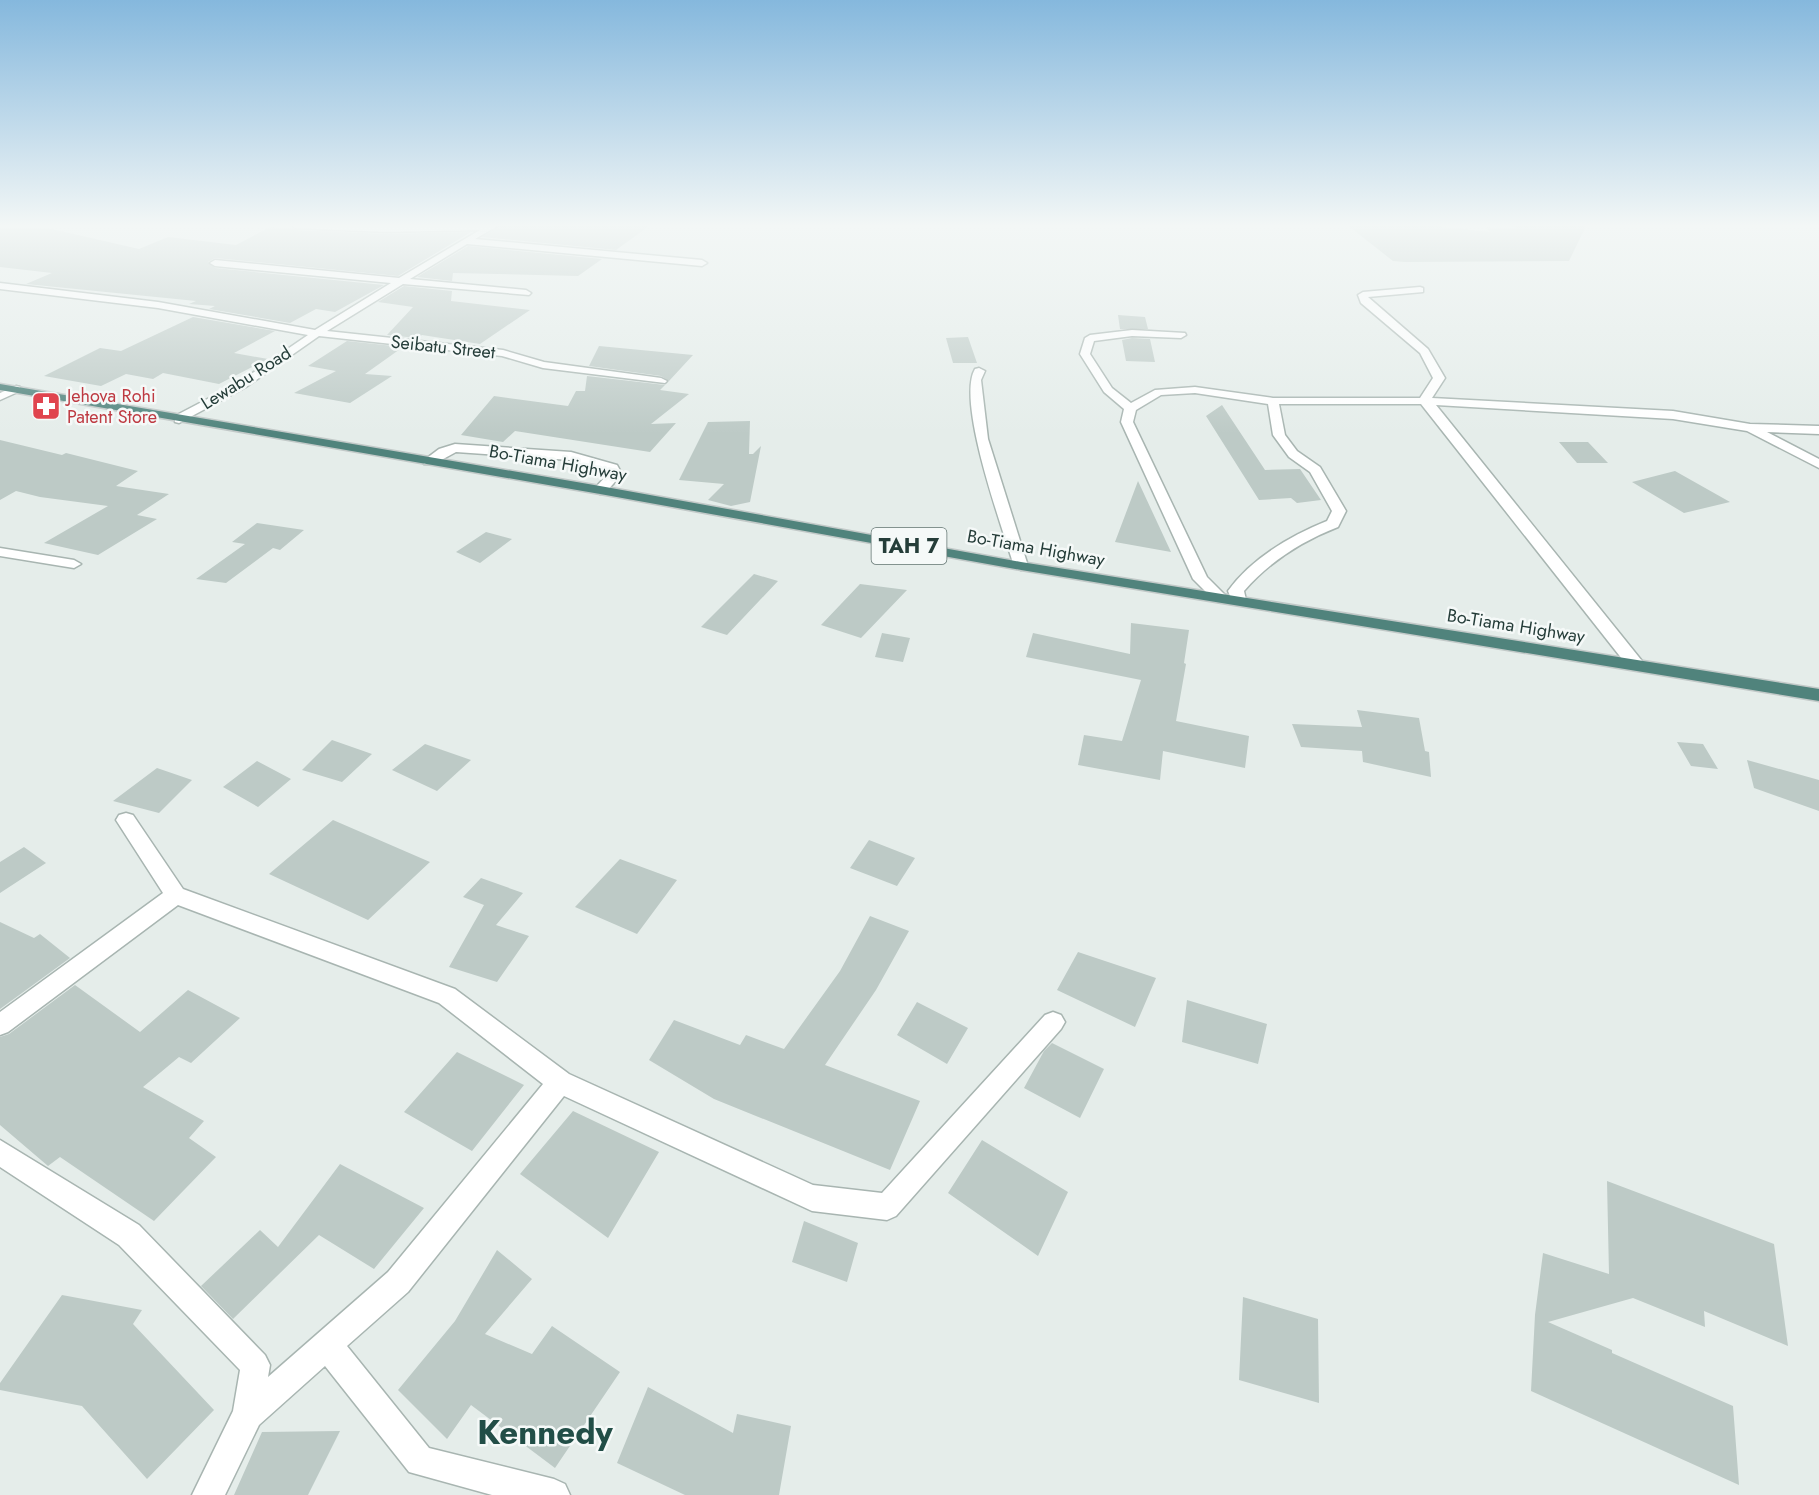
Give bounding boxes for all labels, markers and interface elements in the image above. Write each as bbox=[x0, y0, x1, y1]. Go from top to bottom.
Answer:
street label: Seibatu Street bbox=[389, 329, 497, 365]
street label: Lewabu Road bbox=[196, 340, 296, 416]
place label: Jehova Rohi Patent Store bbox=[65, 383, 157, 430]
pharmacy icon: Jehova Rohi Patent Store bbox=[30, 390, 62, 422]
street label: Bo-Tiama Highway bbox=[487, 438, 629, 488]
street label: Bo-Tiama Highway bbox=[965, 523, 1107, 573]
road number: TAH 7 bbox=[872, 528, 946, 564]
street label: Bo-Tiama Highway bbox=[1445, 602, 1587, 650]
district label: Kennedy bbox=[477, 1409, 614, 1456]

